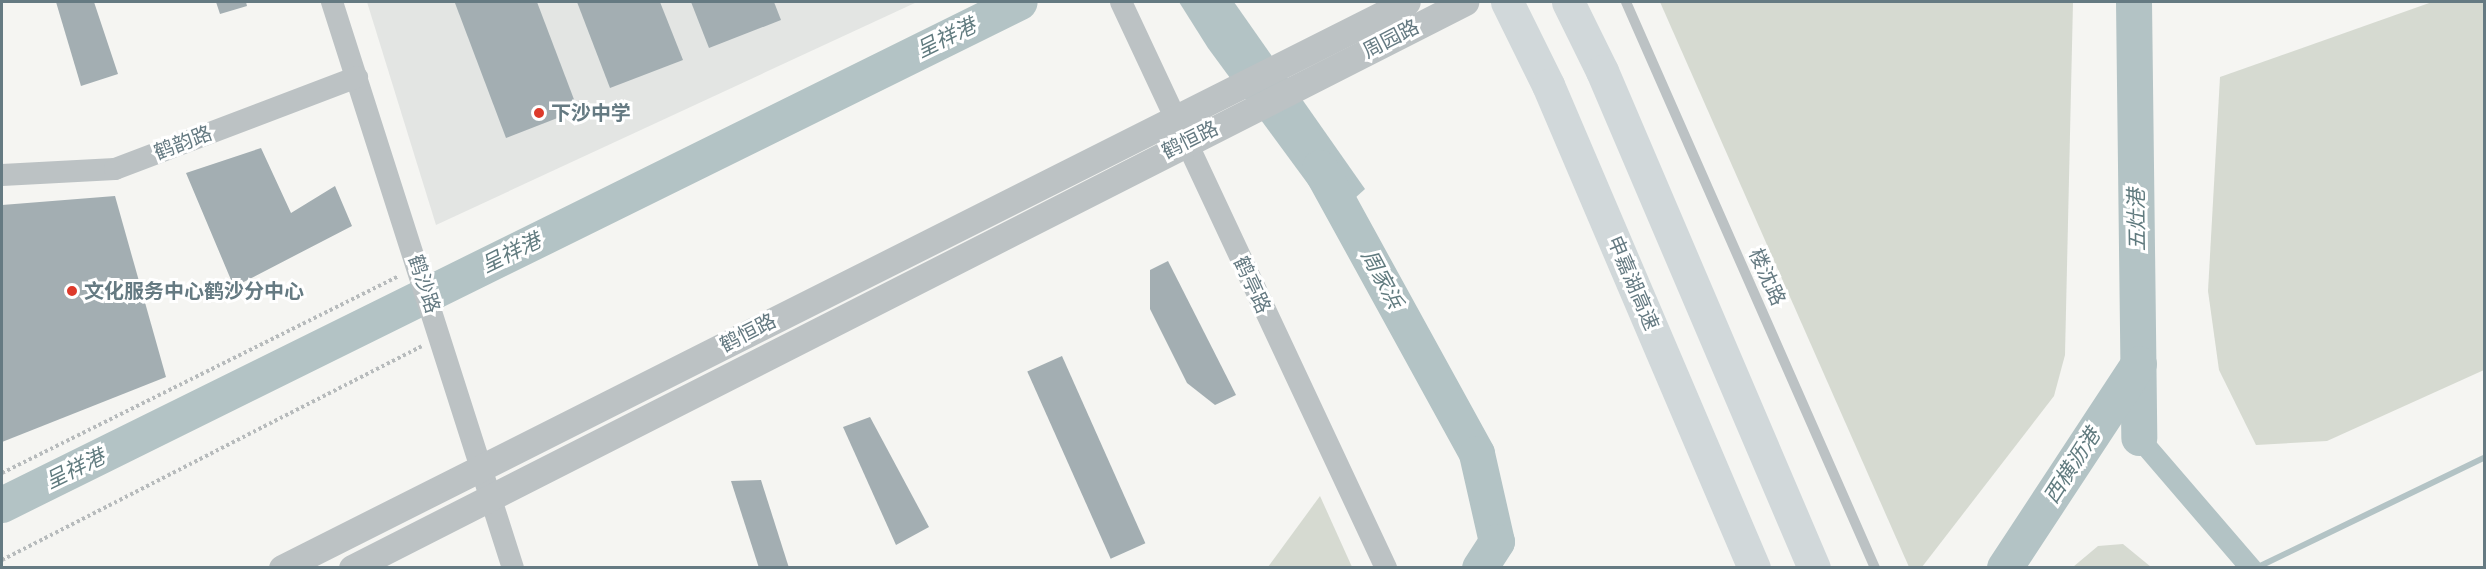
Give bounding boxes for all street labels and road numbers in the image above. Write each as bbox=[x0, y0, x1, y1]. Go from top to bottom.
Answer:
street label: 周园路 bbox=[1359, 15, 1423, 63]
street label: 鹤恒路 bbox=[1158, 116, 1222, 164]
street label: 鹤韵路 bbox=[151, 121, 215, 165]
street label: 申嘉湖高速 bbox=[1602, 232, 1664, 334]
street label: 楼沈路 bbox=[1744, 245, 1790, 309]
street label: 鹤沙路 bbox=[403, 252, 445, 316]
street label: 鹤亭路 bbox=[1228, 253, 1276, 317]
street label: 鹤恒路 bbox=[716, 309, 780, 357]

